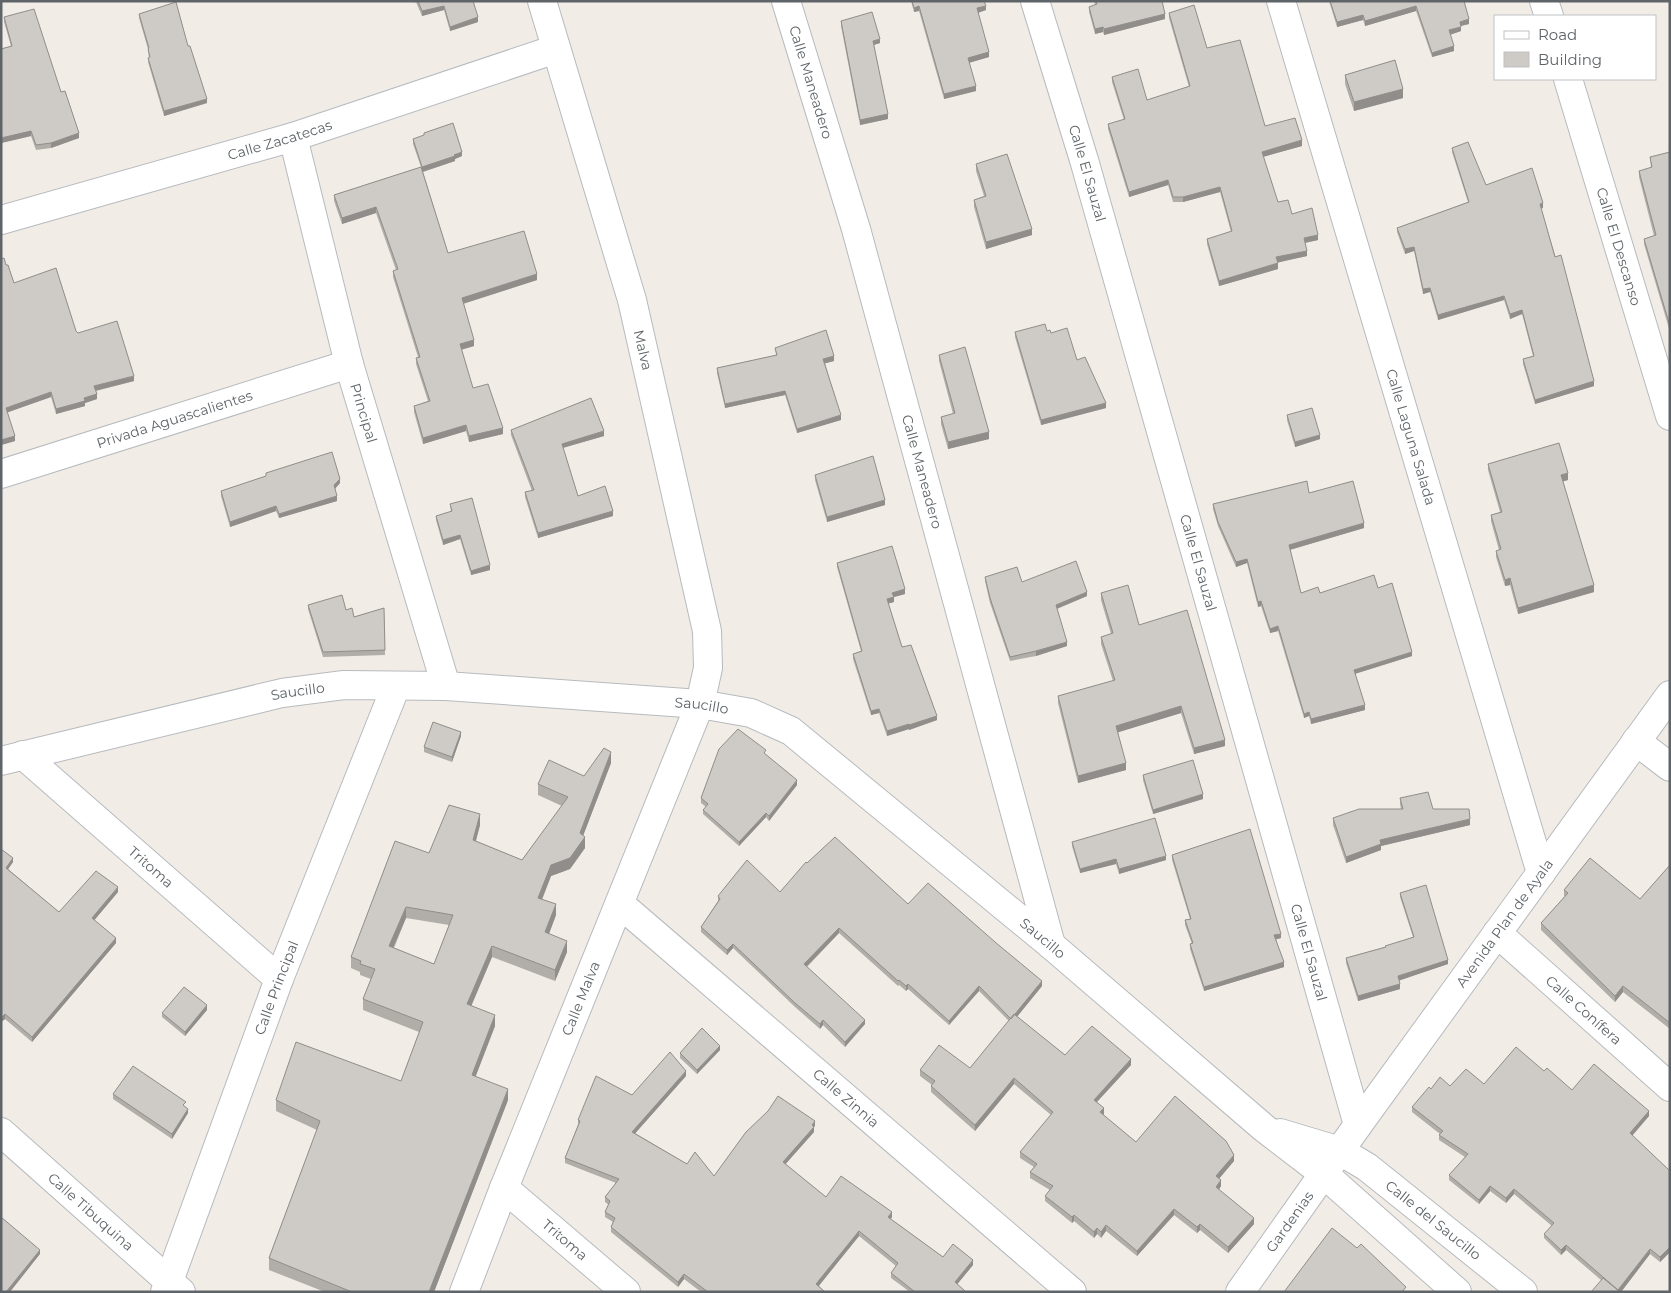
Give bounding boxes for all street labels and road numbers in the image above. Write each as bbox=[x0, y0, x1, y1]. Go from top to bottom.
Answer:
street label: Calle Maneadero bbox=[785, 23, 837, 141]
street label: Calle Zacatecas bbox=[225, 116, 334, 164]
street label: Calle El Sauzal bbox=[1065, 123, 1110, 224]
street label: Calle El Descanso bbox=[1592, 185, 1645, 308]
street label: Malva bbox=[630, 328, 656, 372]
street label: Calle Laguna Salada bbox=[1382, 367, 1440, 507]
street label: Principal bbox=[346, 381, 381, 445]
street label: Privada Aguascalientes bbox=[94, 386, 255, 452]
street label: Calle Maneadero bbox=[898, 413, 946, 531]
street label: Calle El Sauzal bbox=[1176, 512, 1221, 613]
street label: Saucillo bbox=[269, 679, 326, 704]
street label: Saucillo bbox=[674, 693, 730, 718]
street label: Tritoma bbox=[125, 842, 177, 892]
street label: Avenida Plan de Ayala bbox=[1452, 855, 1557, 991]
street label: Calle El Sauzal bbox=[1287, 902, 1331, 1003]
street label: Saucillo bbox=[1016, 914, 1070, 963]
street label: Calle Principal bbox=[250, 938, 302, 1037]
street label: Calle Malva bbox=[558, 958, 604, 1038]
street label: Calle Conífera bbox=[1542, 972, 1625, 1049]
street label: Calle Zinnia bbox=[809, 1065, 883, 1132]
street label: Calle Tibuquina bbox=[44, 1169, 137, 1255]
street label: Calle del Saucillo bbox=[1382, 1176, 1485, 1264]
street label: Gardenias bbox=[1262, 1188, 1318, 1256]
street label: Tritoma bbox=[538, 1215, 591, 1264]

